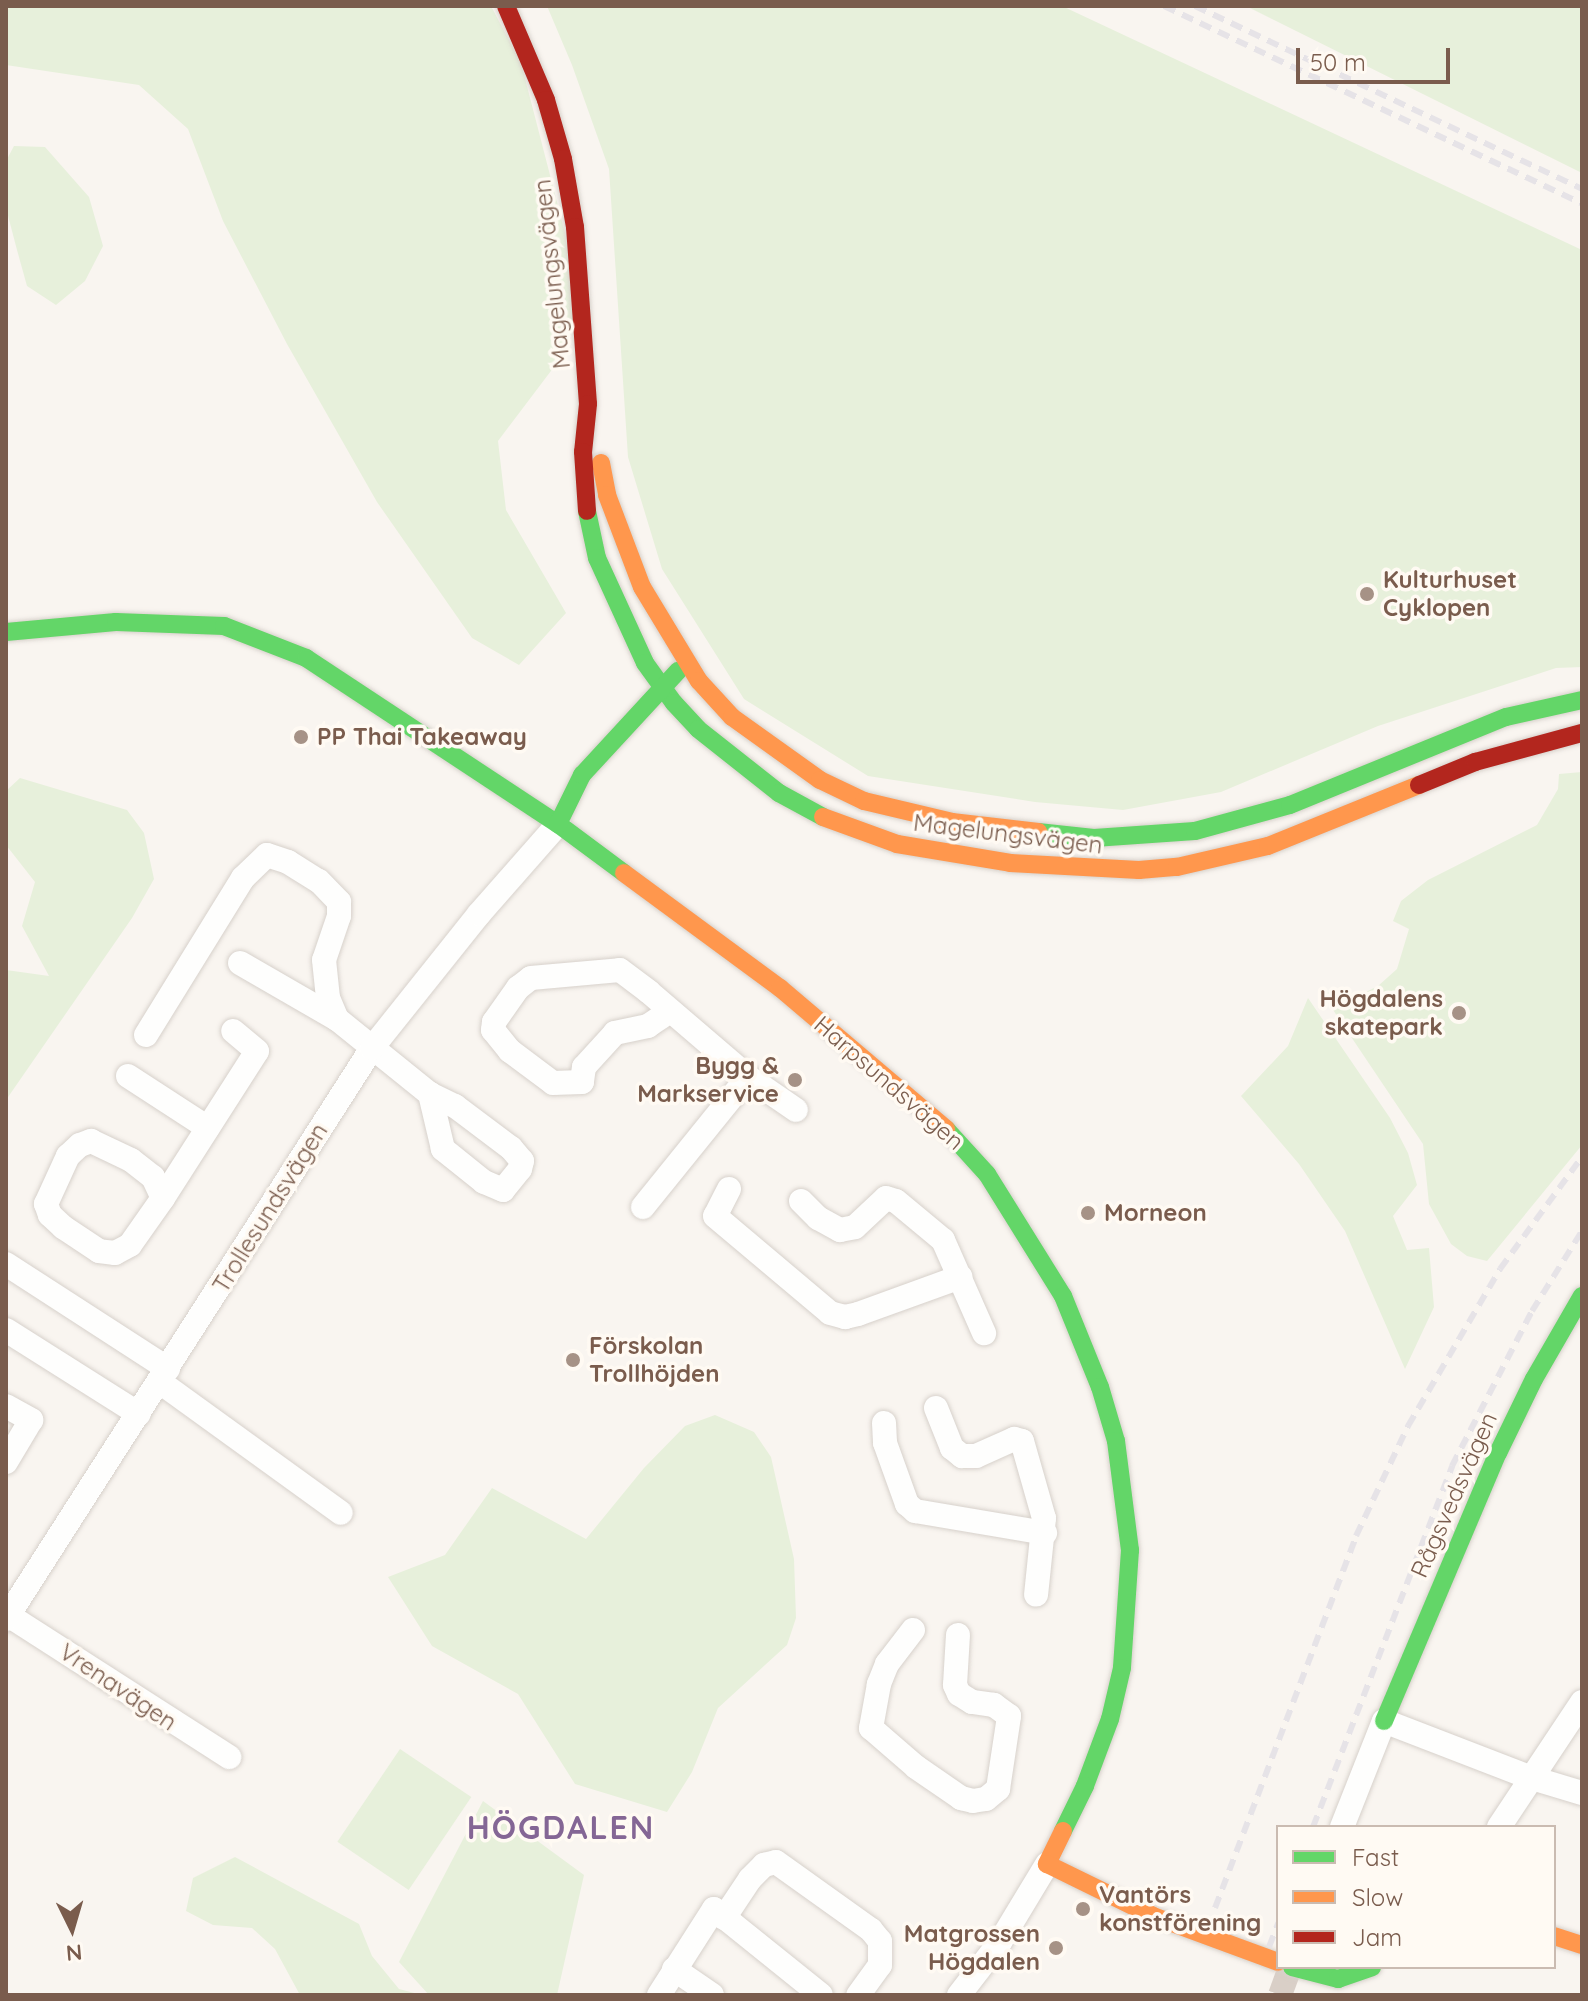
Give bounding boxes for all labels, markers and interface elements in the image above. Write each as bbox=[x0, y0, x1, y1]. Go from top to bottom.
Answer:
scale bar bbox=[1300, 32, 1454, 82]
text: 50 m bbox=[1310, 47, 1366, 77]
street label: Magelungsvägen bbox=[528, 178, 576, 370]
place label: Kulturhuset Cyklopen bbox=[1383, 566, 1517, 622]
marker: Kulturhuset Cyklopen bbox=[1358, 585, 1376, 603]
place label: PP Thai Takeaway bbox=[317, 723, 527, 751]
marker: PP Thai Takeaway bbox=[292, 728, 310, 746]
street label: Magelungsvägen bbox=[912, 808, 1104, 860]
place label: Högdalens skatepark bbox=[1320, 985, 1443, 1041]
marker: Högdalens skatepark bbox=[1450, 1004, 1468, 1022]
street label: Harpsundsvägen bbox=[808, 1010, 970, 1156]
place label: Bygg & Markservice bbox=[637, 1052, 779, 1108]
marker: Bygg & Markservice bbox=[786, 1071, 804, 1089]
street label: Trollesundsvägen bbox=[206, 1118, 334, 1298]
place label: Morneon bbox=[1104, 1199, 1207, 1227]
marker: Morneon bbox=[1079, 1204, 1097, 1222]
place label: Förskolan Trollhöjden bbox=[589, 1332, 720, 1388]
marker: Förskolan Trollhöjden bbox=[564, 1351, 582, 1369]
street label: Rågsvedsvägen bbox=[1405, 1408, 1503, 1582]
street label: Vrenavägen bbox=[54, 1637, 182, 1737]
district label: HÖGDALEN bbox=[467, 1808, 655, 1846]
legend bbox=[1276, 1825, 1556, 1969]
text: Fast bbox=[1352, 1842, 1399, 1872]
place label: Vantörs konstförening bbox=[1099, 1881, 1261, 1937]
text: Slow bbox=[1352, 1882, 1403, 1912]
north arrow bbox=[32, 1889, 112, 1969]
marker: Vantörs konstförening bbox=[1074, 1900, 1092, 1918]
place label: Matgrossen Högdalen bbox=[904, 1920, 1040, 1976]
text: Jam bbox=[1352, 1922, 1402, 1952]
text: N bbox=[65, 1938, 83, 1968]
marker: Matgrossen Högdalen bbox=[1047, 1939, 1065, 1957]

